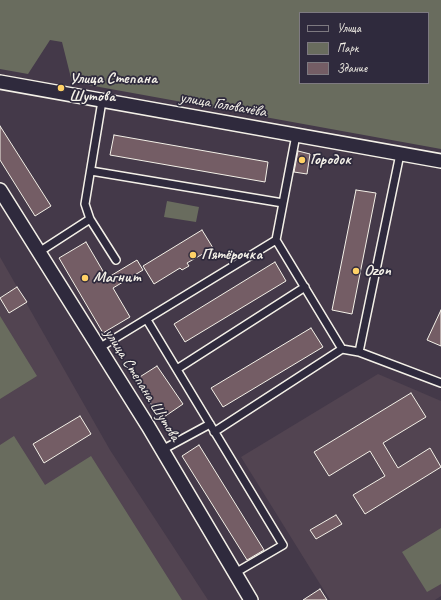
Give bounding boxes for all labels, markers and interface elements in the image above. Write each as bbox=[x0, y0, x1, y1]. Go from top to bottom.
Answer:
legend bbox=[299, 12, 429, 84]
text: Улица bbox=[337, 20, 361, 36]
text: Парк bbox=[337, 40, 358, 56]
text: Здание bbox=[337, 60, 367, 76]
place label: Улица Степана Шутова bbox=[69, 69, 157, 107]
marker: Улица Степана Шутова bbox=[56, 83, 66, 93]
street label: улица Головачёва bbox=[178, 88, 268, 122]
place label: Городок bbox=[310, 150, 351, 170]
marker: Городок bbox=[297, 155, 307, 165]
place label: Пятёрочка bbox=[201, 245, 262, 265]
marker: Пятёрочка bbox=[188, 250, 198, 260]
place label: Ozon bbox=[364, 261, 391, 281]
marker: Ozon bbox=[351, 266, 361, 276]
place label: Магнит bbox=[93, 268, 141, 288]
marker: Магнит bbox=[80, 273, 90, 283]
street label: улица Степана Шутова bbox=[100, 325, 184, 445]

